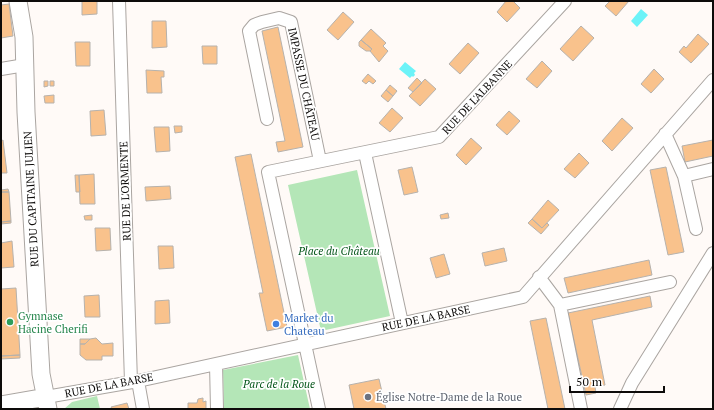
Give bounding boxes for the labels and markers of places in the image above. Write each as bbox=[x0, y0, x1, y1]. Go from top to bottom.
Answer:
place label: Gymnase Hacine Cherifi bbox=[18, 309, 88, 336]
place label: Market du Chateau bbox=[284, 311, 334, 338]
marker: Gymnase Hacine Cherifi bbox=[5, 317, 15, 327]
marker: Market du Chateau bbox=[271, 319, 281, 329]
place label: Église Notre-Dame de la Roue bbox=[376, 390, 522, 404]
marker: Église Notre-Dame de la Roue bbox=[363, 392, 373, 402]

